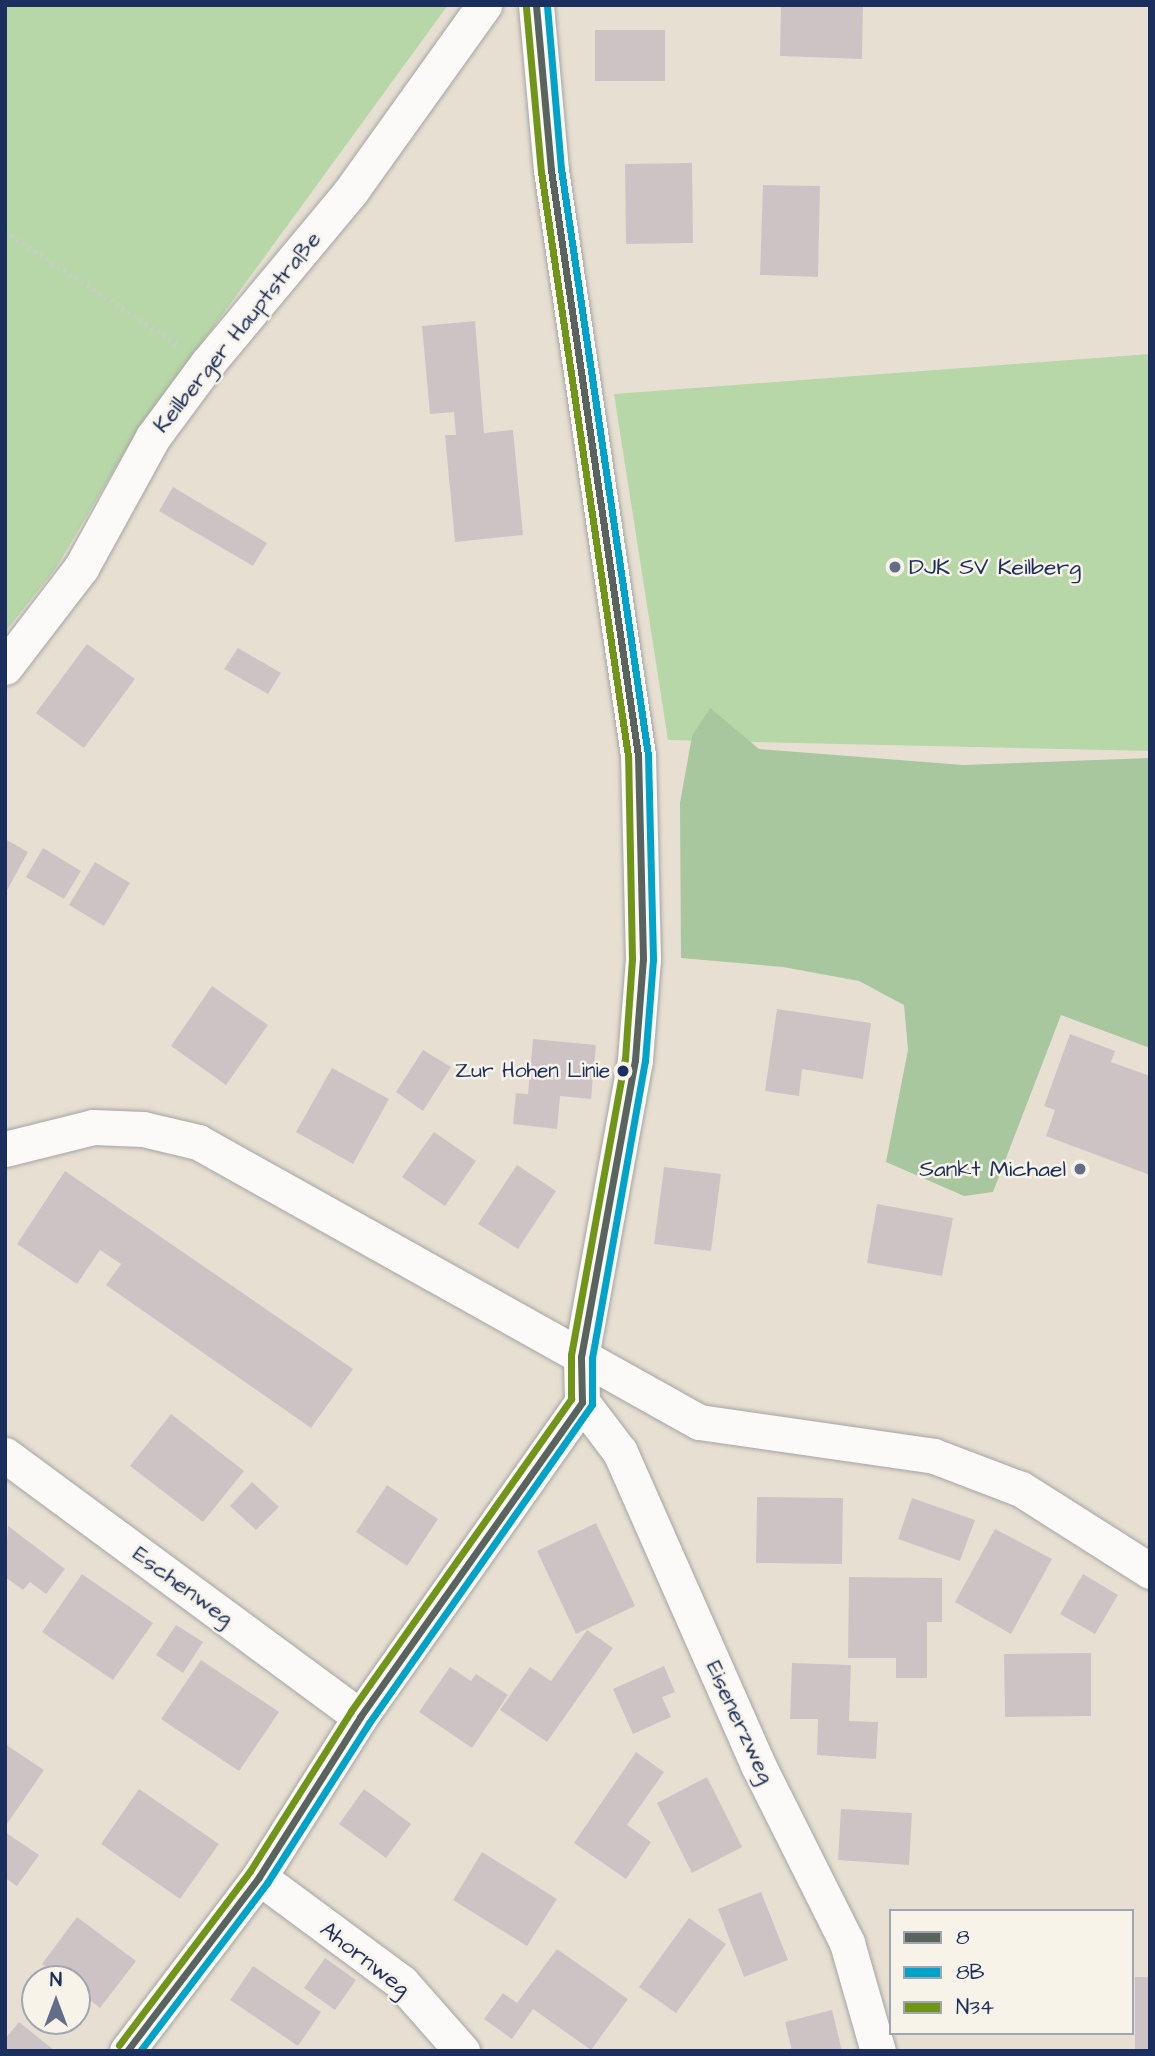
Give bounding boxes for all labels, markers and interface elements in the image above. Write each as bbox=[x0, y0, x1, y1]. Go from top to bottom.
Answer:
street label: Keilberger Hauptstraße bbox=[147, 226, 327, 438]
place label: DJK SV Keilberg bbox=[909, 553, 1081, 581]
marker: DJK SV Keilberg bbox=[887, 559, 903, 575]
place label: Zur Hohen Linie bbox=[455, 1058, 610, 1084]
marker: Zur Hohen Linie bbox=[616, 1064, 630, 1078]
place label: Sankt Michael bbox=[919, 1155, 1066, 1183]
marker: Sankt Michael bbox=[1072, 1161, 1088, 1177]
street label: Eschenweg bbox=[127, 1540, 239, 1632]
street label: Eisenerzweg bbox=[700, 1656, 780, 1788]
legend bbox=[889, 1909, 1134, 2035]
street label: Ahornweg bbox=[315, 1915, 415, 2003]
text: 8 bbox=[956, 1923, 970, 1952]
text: 8B bbox=[956, 1958, 985, 1987]
north arrow bbox=[21, 1965, 91, 2035]
text: N bbox=[50, 1967, 62, 1994]
text: N34 bbox=[956, 1993, 994, 2022]

